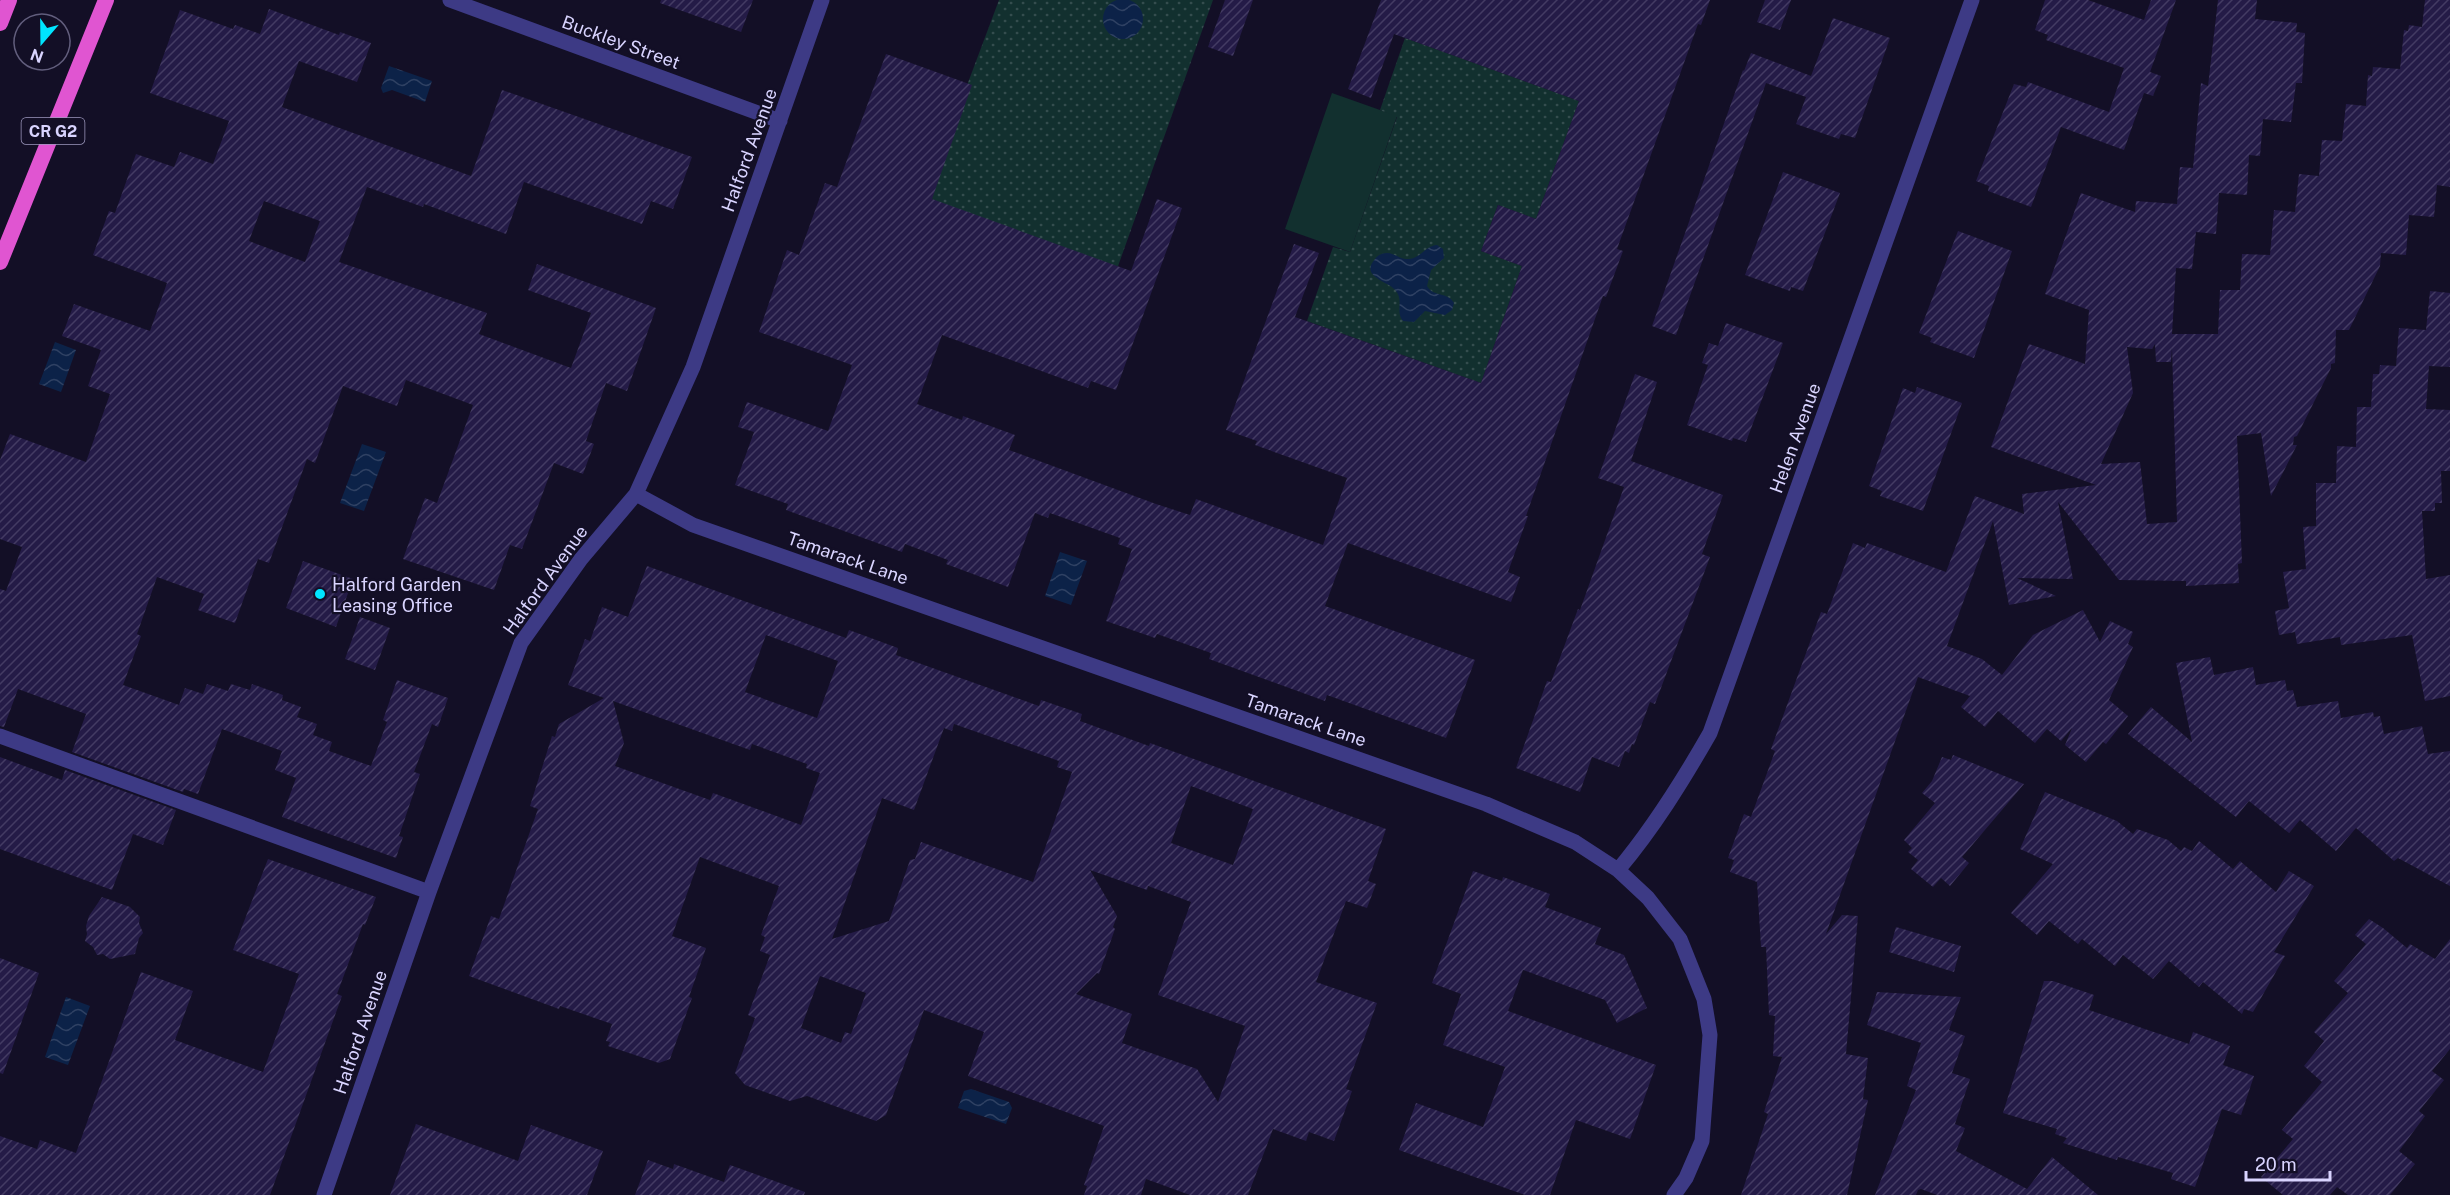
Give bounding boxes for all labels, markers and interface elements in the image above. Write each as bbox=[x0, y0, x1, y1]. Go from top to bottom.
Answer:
street label: Buckley Street bbox=[559, 11, 683, 73]
north arrow bbox=[12, 12, 72, 72]
text: N bbox=[28, 45, 46, 67]
street label: Halford Avenue bbox=[717, 85, 781, 215]
road number: CR G2 bbox=[22, 118, 84, 144]
street label: Helen Avenue bbox=[1765, 380, 1825, 496]
street label: Halford Avenue bbox=[498, 521, 592, 639]
street label: Tamarack Lane bbox=[785, 527, 911, 589]
place label: Halford Garden Leasing Office bbox=[332, 574, 461, 616]
marker: Halford Garden Leasing Office bbox=[313, 587, 327, 601]
street label: Tamarack Lane bbox=[1243, 689, 1369, 751]
street label: Halford Avenue bbox=[329, 967, 391, 1097]
scale bar bbox=[2246, 1144, 2330, 1182]
text: 20 m bbox=[2255, 1154, 2297, 1175]

